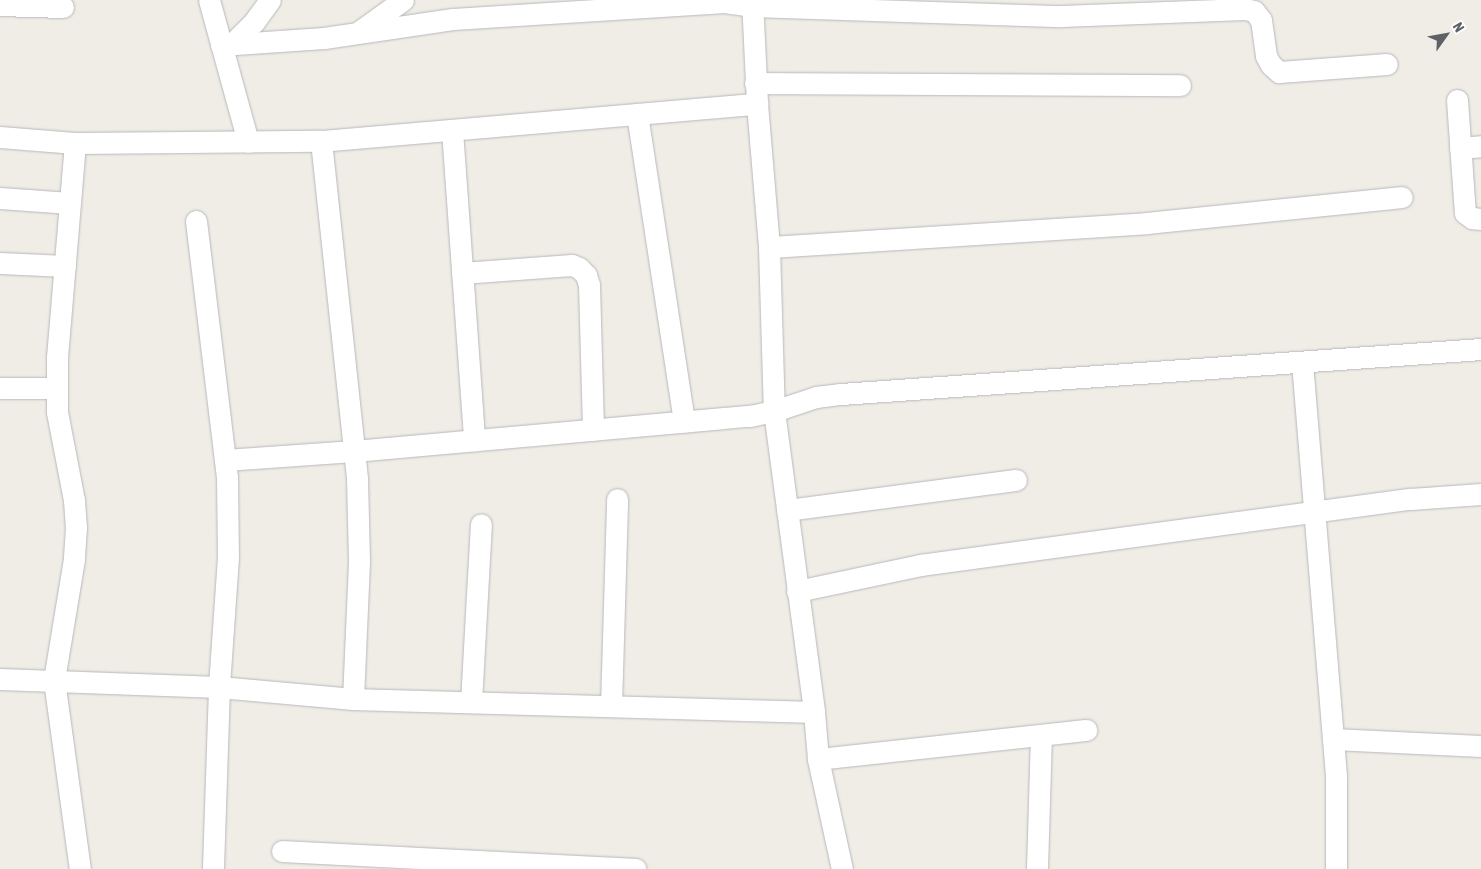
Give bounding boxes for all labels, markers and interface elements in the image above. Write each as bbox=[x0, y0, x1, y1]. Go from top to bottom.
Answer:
north arrow bbox=[1421, 10, 1471, 60]
text: N bbox=[1450, 19, 1468, 35]

